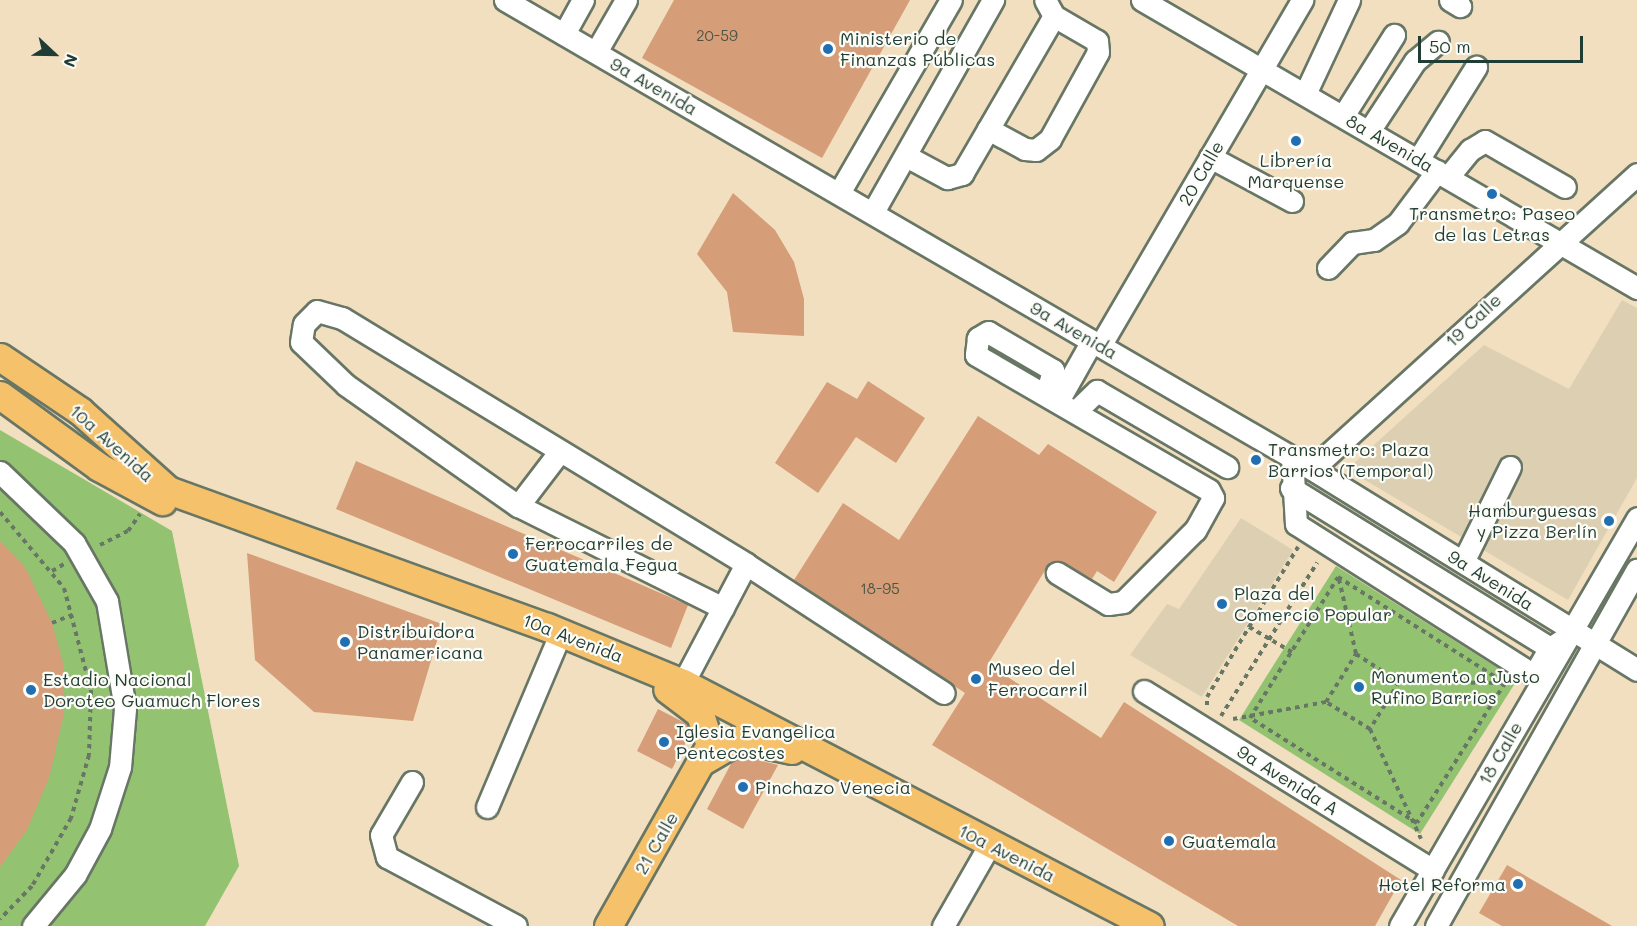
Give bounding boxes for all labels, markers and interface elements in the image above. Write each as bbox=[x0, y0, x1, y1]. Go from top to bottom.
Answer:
north arrow bbox=[24, 24, 84, 84]
scale bar bbox=[1421, 24, 1586, 62]
house number: 20-59 bbox=[696, 27, 738, 45]
place label: Ministerio de Finanzas Públicas bbox=[840, 28, 995, 70]
text: 50 m bbox=[1429, 34, 1471, 58]
marker: Ministerio de Finanzas Públicas bbox=[821, 42, 835, 56]
text: N bbox=[59, 51, 83, 70]
street label: 9a Avenida bbox=[607, 52, 701, 120]
street label: 8a Avenida bbox=[1342, 109, 1438, 177]
marker: Librería Marquense bbox=[1289, 134, 1303, 148]
street label: 20 Calle bbox=[1174, 137, 1228, 209]
place label: Librería Marquense bbox=[1248, 150, 1344, 192]
marker: Transmetro: Paseo de las Letras bbox=[1485, 187, 1499, 201]
place label: Transmetro: Paseo de las Letras bbox=[1409, 203, 1575, 246]
street label: 19 Calle bbox=[1441, 289, 1505, 351]
street label: 9a Avenida bbox=[1027, 296, 1121, 364]
street label: 10a Avenida bbox=[66, 400, 158, 486]
place label: Transmetro: Plaza Barrios (Temporal) bbox=[1268, 439, 1433, 482]
marker: Transmetro: Plaza Barrios (Temporal) bbox=[1249, 453, 1263, 467]
place label: Hamburguesas y Pizza Berlín bbox=[1468, 500, 1597, 542]
marker: Hamburguesas y Pizza Berlín bbox=[1602, 514, 1616, 528]
place label: Ferrocarriles de Guatemala Fegua bbox=[525, 533, 678, 576]
street label: 9a Avenida bbox=[1444, 545, 1538, 615]
marker: Ferrocarriles de Guatemala Fegua bbox=[506, 547, 520, 561]
house number: 18-95 bbox=[860, 580, 900, 598]
place label: Plaza del Comercio Popular bbox=[1234, 583, 1392, 626]
marker: Plaza del Comercio Popular bbox=[1215, 597, 1229, 611]
street label: 10a Avenida bbox=[520, 609, 626, 667]
place label: Distribuidora Panamericana bbox=[357, 621, 483, 664]
marker: Distribuidora Panamericana bbox=[338, 635, 352, 649]
place label: Museo del Ferrocarril bbox=[988, 658, 1088, 700]
place label: Monumento a Justo Rufino Barrios bbox=[1371, 666, 1540, 708]
place label: Estadio Nacional Doroteo Guamuch Flores bbox=[43, 669, 261, 712]
marker: Museo del Ferrocarril bbox=[969, 672, 983, 686]
marker: Monumento a Justo Rufino Barrios bbox=[1352, 680, 1366, 694]
marker: Estadio Nacional Doroteo Guamuch Flores bbox=[24, 683, 38, 697]
street label: 18 Calle bbox=[1473, 718, 1527, 788]
place label: Iglesia Evangelica Pentecostes bbox=[676, 721, 836, 764]
marker: Iglesia Evangelica Pentecostes bbox=[657, 735, 671, 749]
street label: 9a Avenida A bbox=[1233, 740, 1343, 820]
place label: Pinchazo Venecia bbox=[755, 776, 911, 798]
marker: Pinchazo Venecia bbox=[736, 780, 750, 794]
street label: 21 Calle bbox=[630, 808, 682, 878]
street label: 10a Avenida bbox=[955, 819, 1059, 887]
place label: Guatemala bbox=[1182, 830, 1277, 852]
marker: Guatemala bbox=[1160, 832, 1178, 850]
place label: Hotel Reforma bbox=[1378, 873, 1506, 895]
marker: Hotel Reforma bbox=[1511, 877, 1525, 891]

